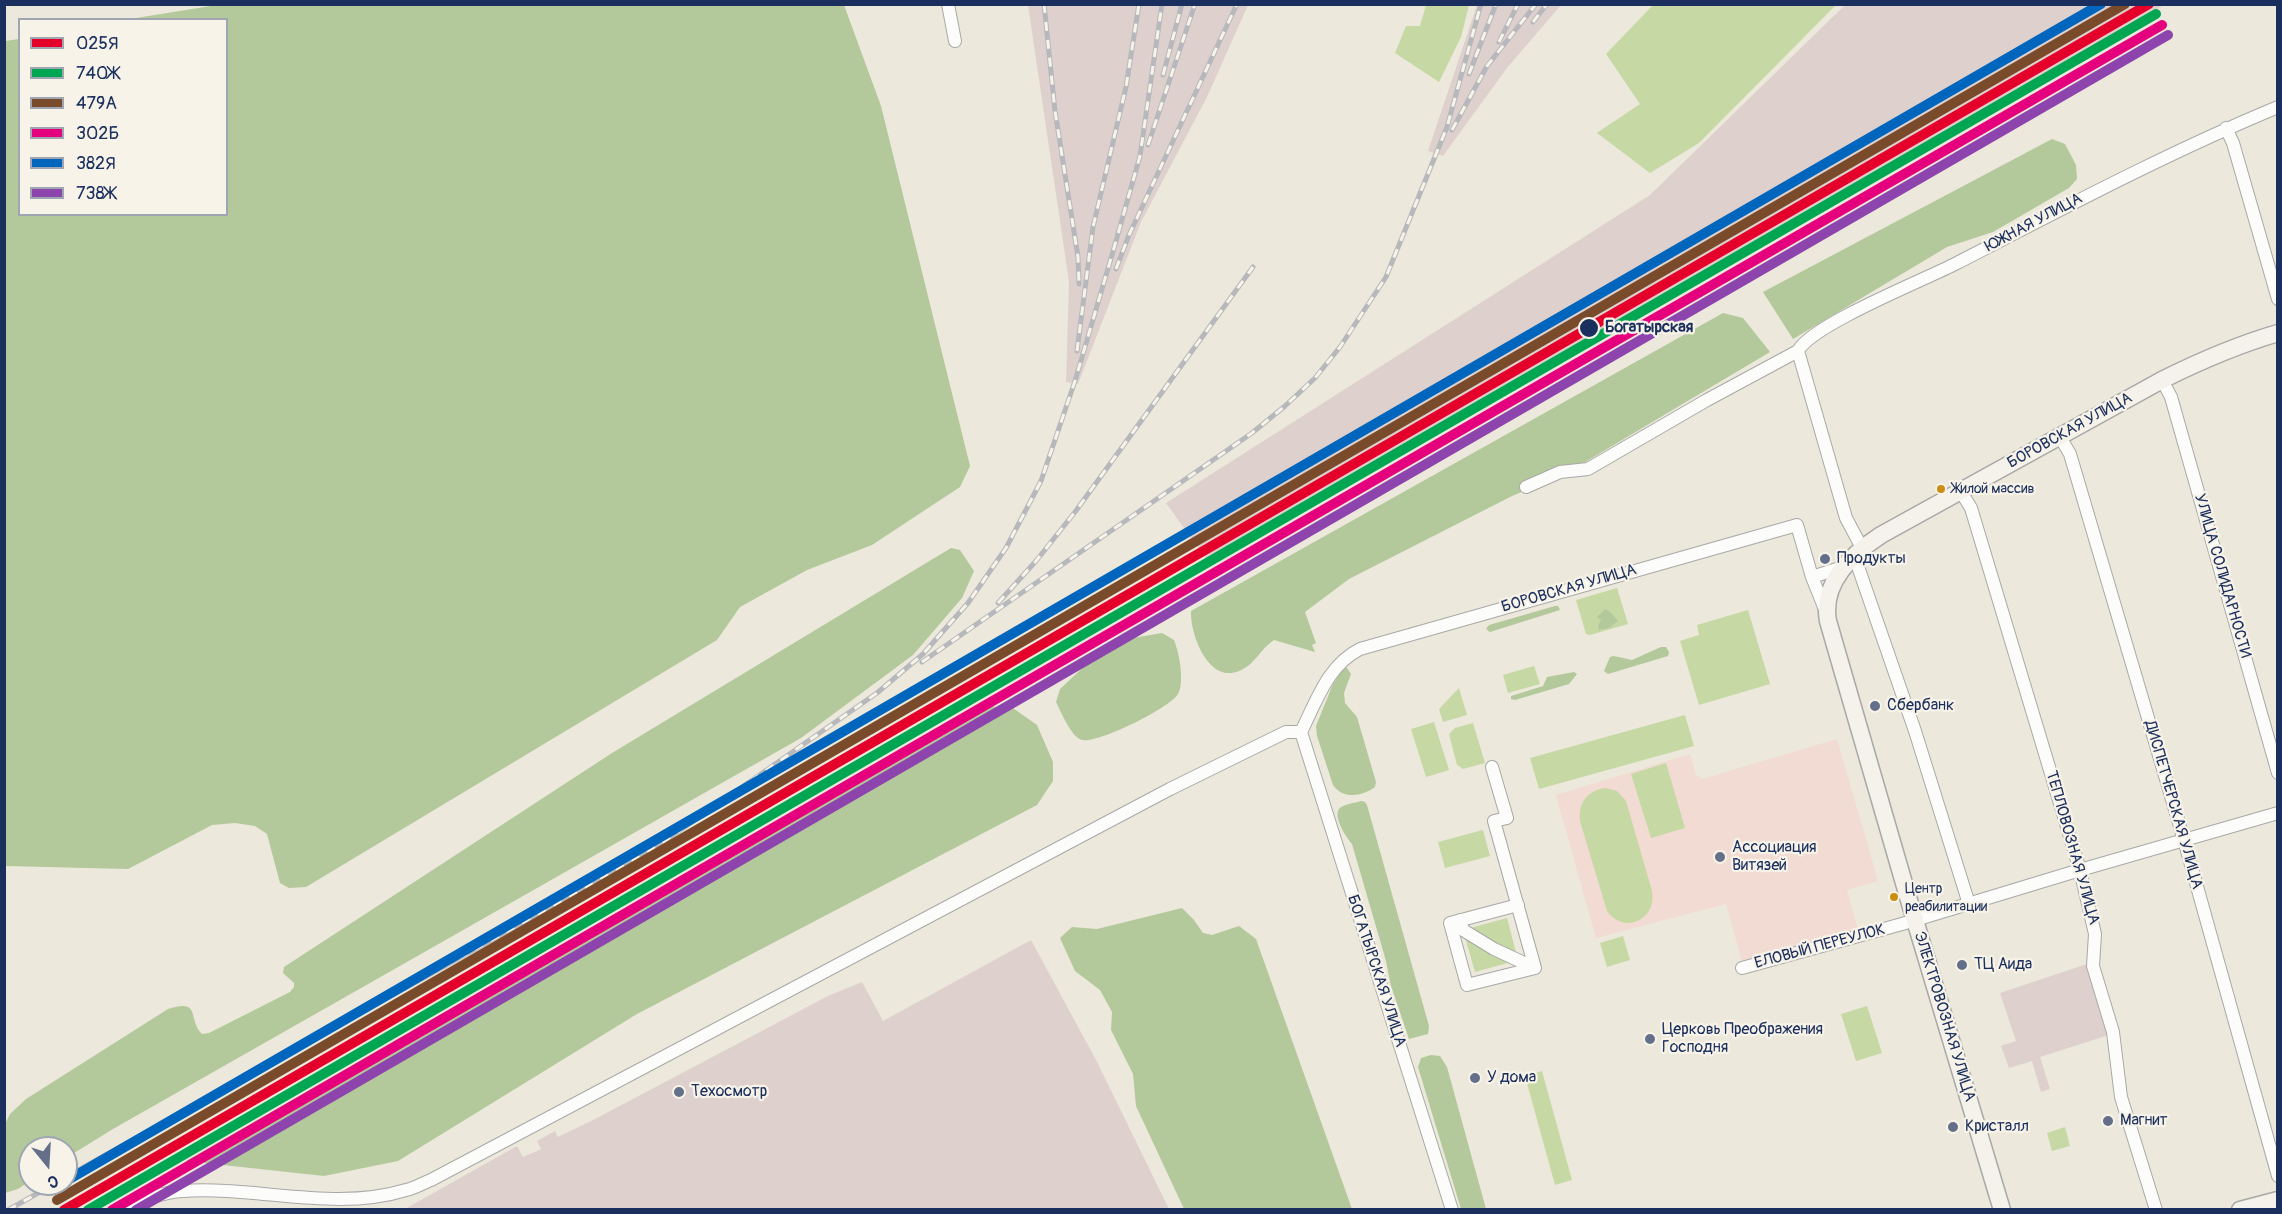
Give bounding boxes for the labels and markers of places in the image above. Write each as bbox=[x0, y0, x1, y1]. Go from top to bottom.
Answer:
marker: Богатырская bbox=[1578, 317, 1600, 339]
place label: Богатырская bbox=[1605, 318, 1693, 338]
place label: Жилой массив bbox=[1952, 481, 2034, 497]
marker: Жилой массив bbox=[1935, 483, 1947, 495]
place label: Продукты bbox=[1837, 549, 1906, 569]
marker: Продукты bbox=[1818, 552, 1832, 566]
place label: Сбербанк bbox=[1887, 696, 1954, 716]
marker: Сбербанк bbox=[1868, 699, 1882, 713]
place label: Ассоциация Витязей bbox=[1732, 838, 1816, 876]
marker: Ассоциация Витязей bbox=[1713, 850, 1727, 864]
place label: Центр реабилитации bbox=[1905, 881, 1987, 914]
marker: Центр реабилитации bbox=[1888, 891, 1900, 903]
place label: ТЦ Аида bbox=[1974, 955, 2032, 975]
marker: ТЦ Аида bbox=[1955, 958, 1969, 972]
place label: Церковь Преображения Господня bbox=[1662, 1020, 1823, 1058]
marker: Церковь Преображения Господня bbox=[1643, 1032, 1657, 1046]
place label: У дома bbox=[1487, 1068, 1536, 1088]
marker: У дома bbox=[1468, 1071, 1482, 1085]
place label: Техосмотр bbox=[691, 1082, 767, 1102]
marker: Техосмотр bbox=[672, 1085, 686, 1099]
place label: Магнит bbox=[2120, 1111, 2168, 1131]
marker: Магнит bbox=[2101, 1114, 2115, 1128]
place label: Кристалл bbox=[1965, 1117, 2029, 1137]
marker: Кристалл bbox=[1946, 1120, 1960, 1134]

